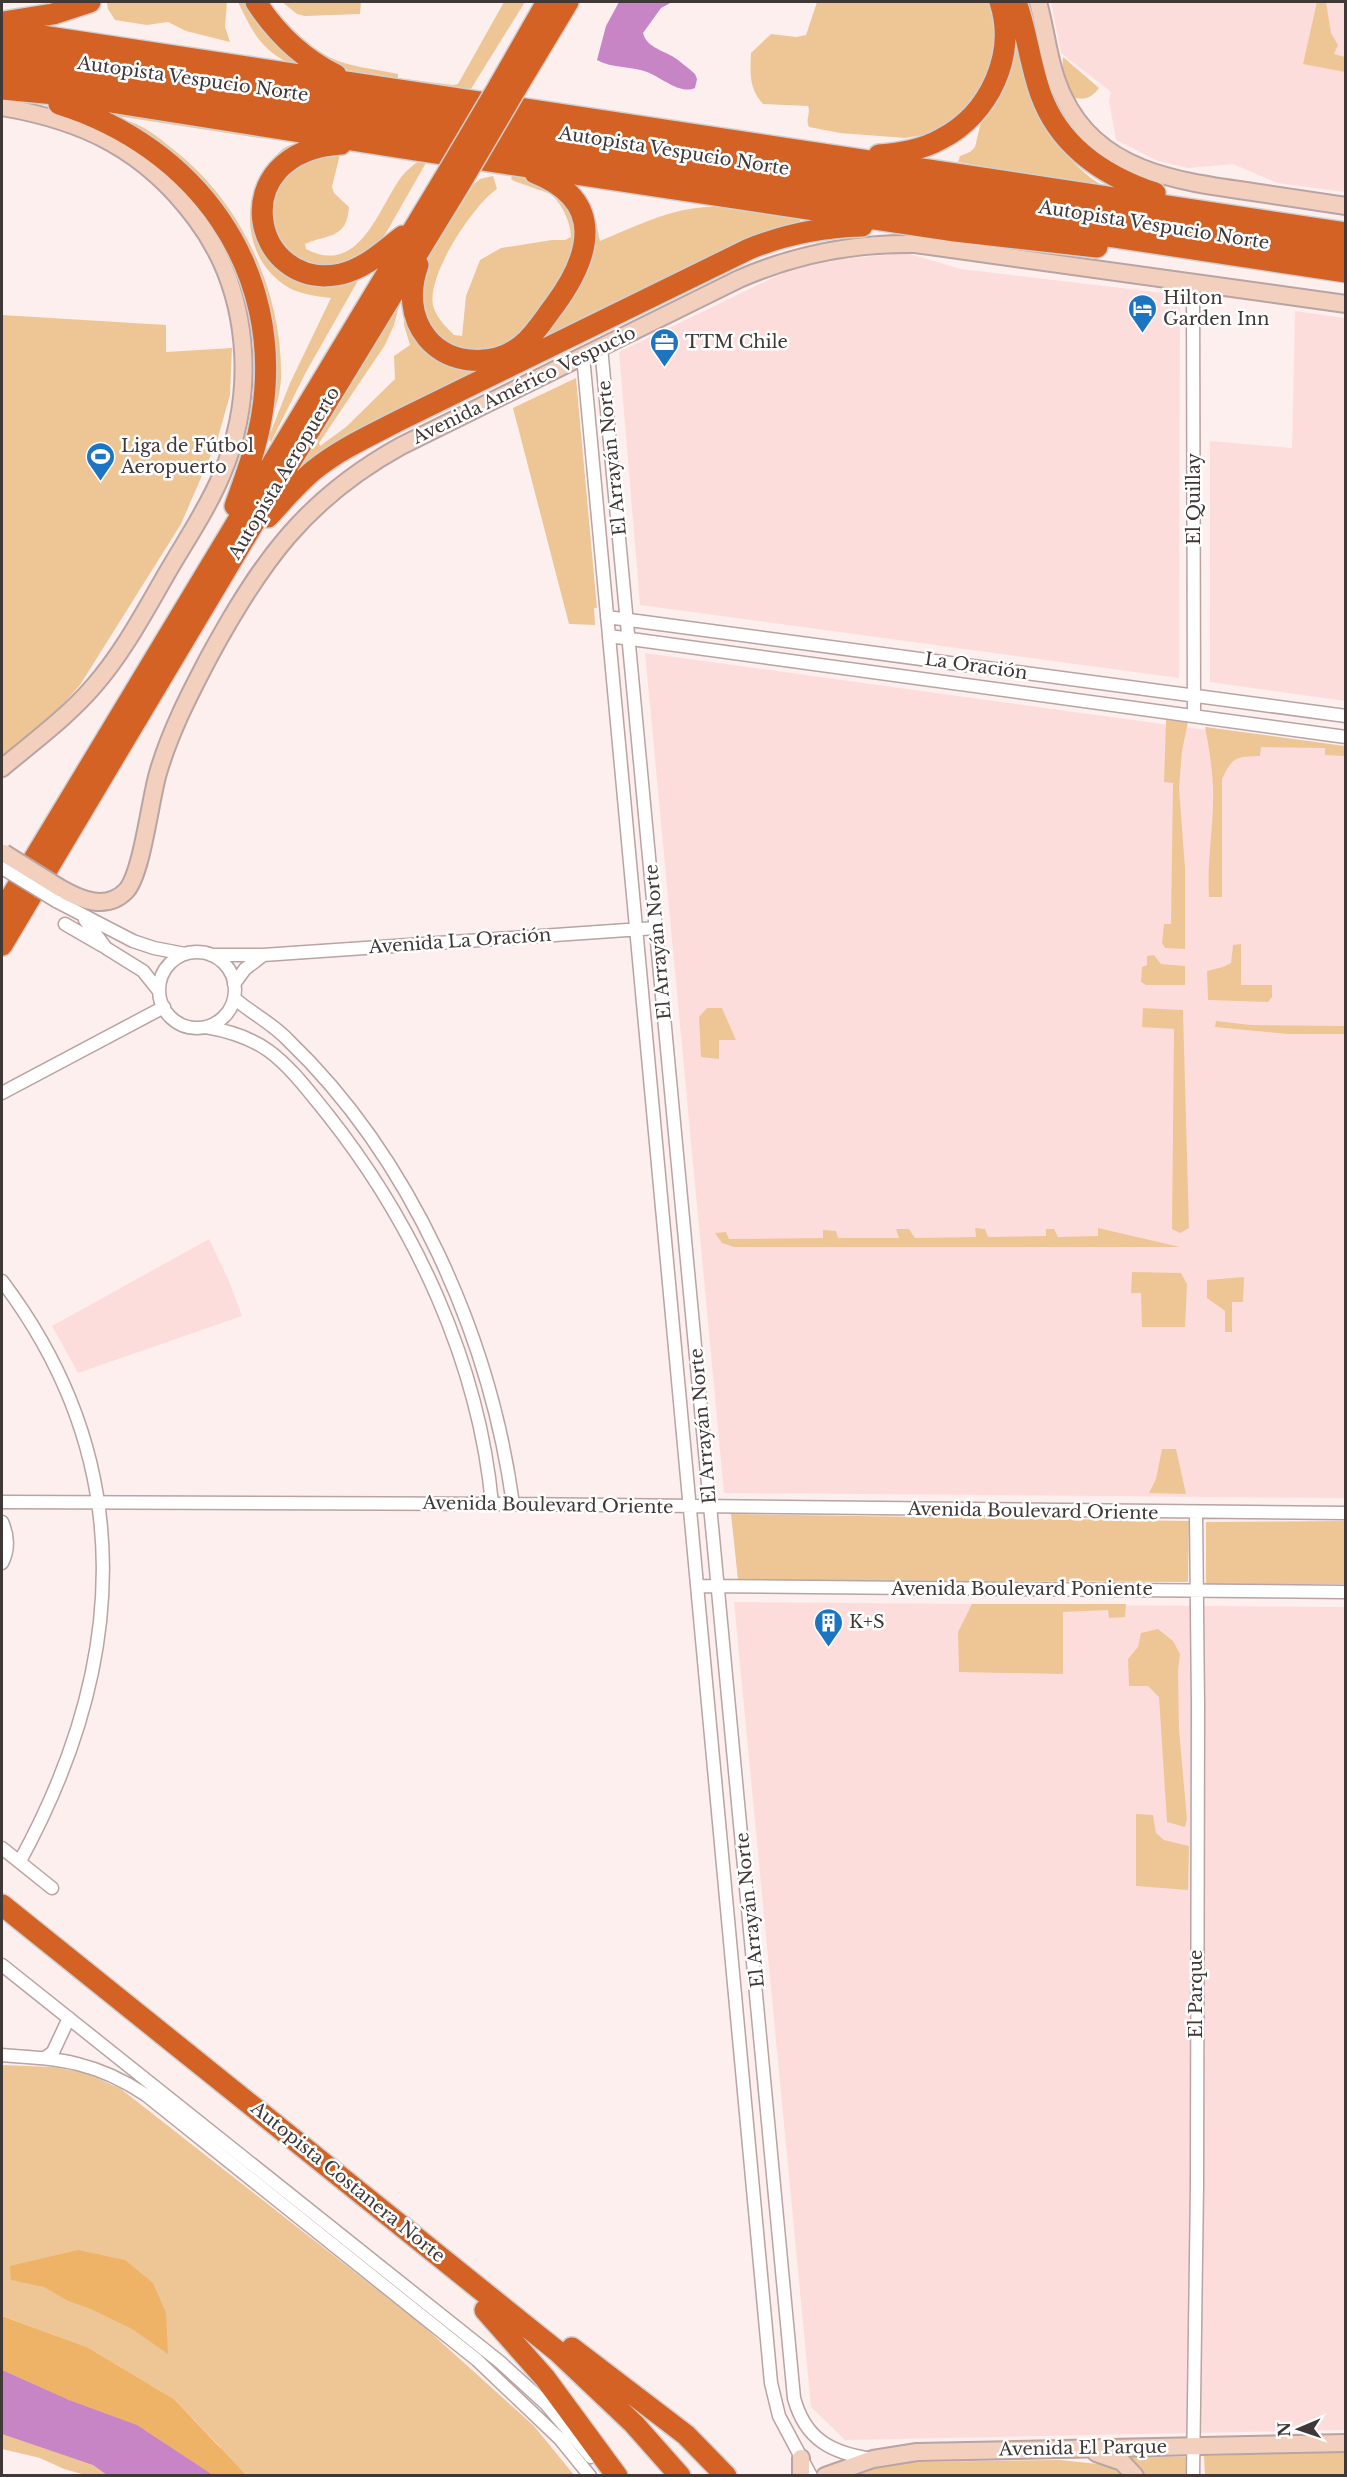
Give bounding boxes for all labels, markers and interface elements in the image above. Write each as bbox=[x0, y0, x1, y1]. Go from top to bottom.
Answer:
street label: Autopista Vespucio Norte bbox=[75, 52, 310, 106]
street label: Autopista Vespucio Norte bbox=[556, 122, 791, 180]
street label: Autopista Vespucio Norte bbox=[1036, 196, 1271, 254]
place label: Hilton Garden Inn bbox=[1163, 287, 1269, 330]
hotel icon: Hilton Garden Inn bbox=[1126, 292, 1158, 334]
street label: Avenida Américo Vespucio bbox=[408, 321, 639, 449]
office icon: TTM Chile bbox=[648, 326, 680, 368]
place label: TTM Chile bbox=[685, 331, 788, 353]
street label: El Arrayán Norte bbox=[593, 379, 631, 537]
street label: Autopista Aeropuerto bbox=[223, 383, 344, 564]
place label: Liga de Fútbol Aeropuerto bbox=[120, 435, 254, 478]
sports icon: Liga de Fútbol Aeropuerto bbox=[84, 440, 116, 482]
street label: El Quillay bbox=[1183, 452, 1205, 545]
street label: La Oración bbox=[923, 648, 1029, 684]
street label: El Arrayán Norte bbox=[640, 863, 676, 1021]
street label: Avenida La Oración bbox=[367, 924, 552, 958]
street label: El Arrayán Norte bbox=[685, 1347, 721, 1505]
street label: Avenida Boulevard Oriente bbox=[421, 1492, 674, 1518]
street label: Avenida Boulevard Oriente bbox=[906, 1498, 1159, 1524]
street label: Avenida Boulevard Poniente bbox=[890, 1578, 1153, 1600]
building icon: K+S bbox=[812, 1606, 844, 1648]
place label: K+S bbox=[849, 1611, 885, 1633]
street label: El Arrayán Norte bbox=[731, 1831, 769, 1989]
street label: El Parque bbox=[1185, 1950, 1207, 2038]
street label: Autopista Costanera Norte bbox=[246, 2096, 449, 2267]
north arrow bbox=[1269, 2399, 1329, 2459]
text: N bbox=[1274, 2422, 1294, 2437]
street label: Avenida El Parque bbox=[998, 2436, 1167, 2460]

